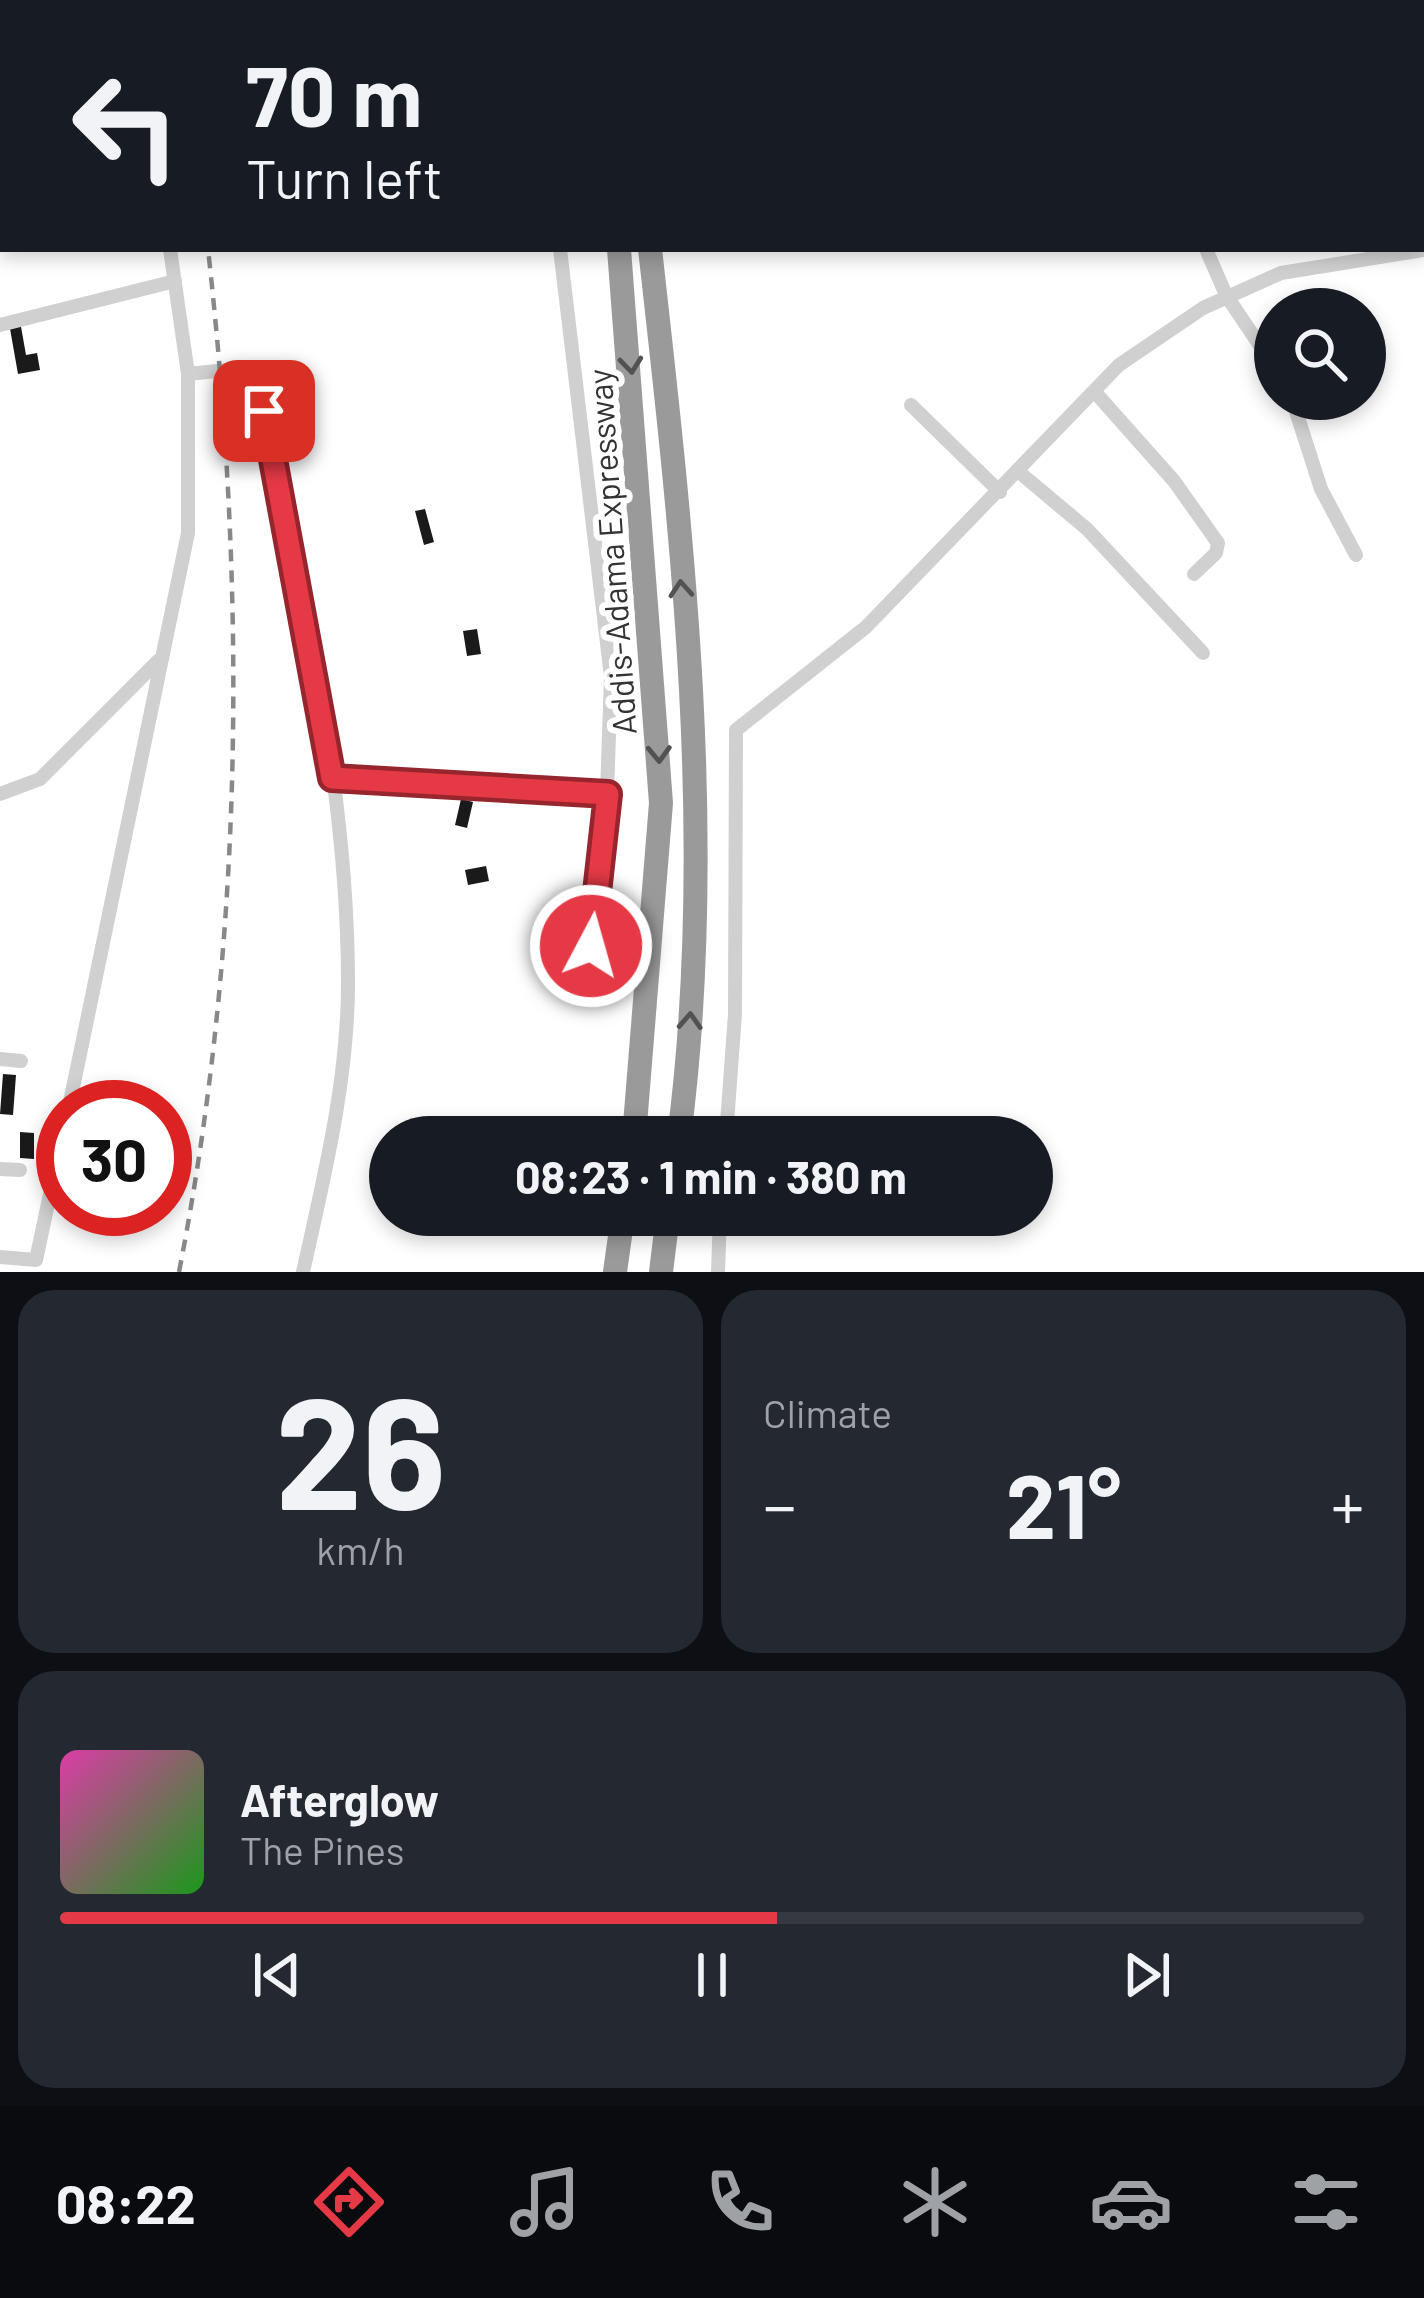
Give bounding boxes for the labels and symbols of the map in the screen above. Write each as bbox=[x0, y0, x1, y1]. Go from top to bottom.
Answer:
one-way arrow bbox=[618, 356, 643, 375]
pin bbox=[213, 360, 315, 462]
street label: Addis-Adama Expressway bbox=[578, 368, 644, 736]
one-way arrow bbox=[668, 579, 694, 598]
one-way arrow bbox=[646, 745, 672, 764]
position arrow bbox=[528, 883, 654, 1009]
one-way arrow bbox=[677, 1011, 703, 1030]
speed limit sign: 30 bbox=[36, 1080, 192, 1236]

